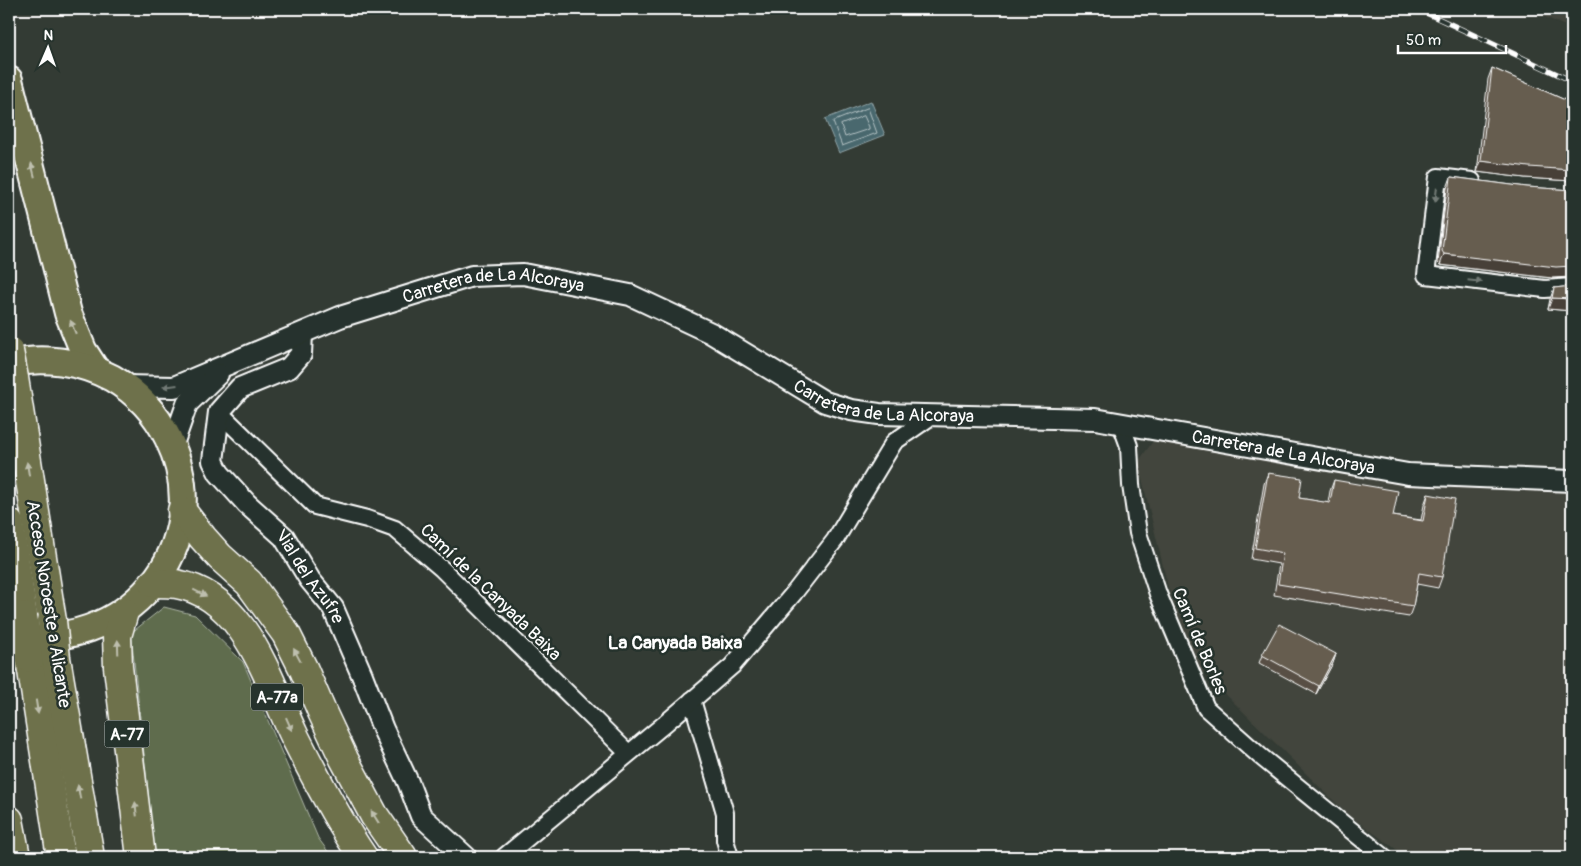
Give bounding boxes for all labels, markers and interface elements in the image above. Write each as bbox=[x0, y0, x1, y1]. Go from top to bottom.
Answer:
north arrow bbox=[22, 22, 72, 72]
scale bar bbox=[1398, 22, 1506, 54]
text: N bbox=[43, 27, 53, 44]
text: 50 m bbox=[1406, 31, 1441, 50]
one-way arrow bbox=[28, 163, 36, 178]
one-way arrow bbox=[1432, 188, 1440, 204]
street label: Carretera de La Alcoraya bbox=[400, 263, 586, 309]
one-way arrow bbox=[1467, 277, 1483, 285]
one-way arrow bbox=[69, 320, 77, 334]
street label: Carretera de La Alcoraya bbox=[789, 374, 974, 428]
one-way arrow bbox=[161, 383, 177, 391]
street label: Carretera de La Alcoraya bbox=[1190, 425, 1377, 480]
one-way arrow bbox=[24, 461, 32, 477]
street label: Acceso Noroeste a Alicante bbox=[21, 499, 76, 709]
street label: Camí de la Canyada Baixa bbox=[415, 519, 566, 666]
street label: Vial del Azufre bbox=[271, 524, 349, 627]
street label: Camí de Borles bbox=[1167, 584, 1232, 698]
one-way arrow bbox=[193, 589, 207, 597]
district label: La Canyada Baixa bbox=[608, 631, 742, 655]
one-way arrow bbox=[113, 639, 121, 655]
one-way arrow bbox=[293, 648, 301, 663]
road number: A-77a bbox=[251, 684, 303, 710]
one-way arrow bbox=[34, 699, 42, 715]
one-way arrow bbox=[286, 717, 294, 731]
road number: A-77 bbox=[104, 721, 150, 748]
one-way arrow bbox=[75, 784, 83, 800]
one-way arrow bbox=[132, 800, 140, 816]
one-way arrow bbox=[371, 810, 380, 824]

